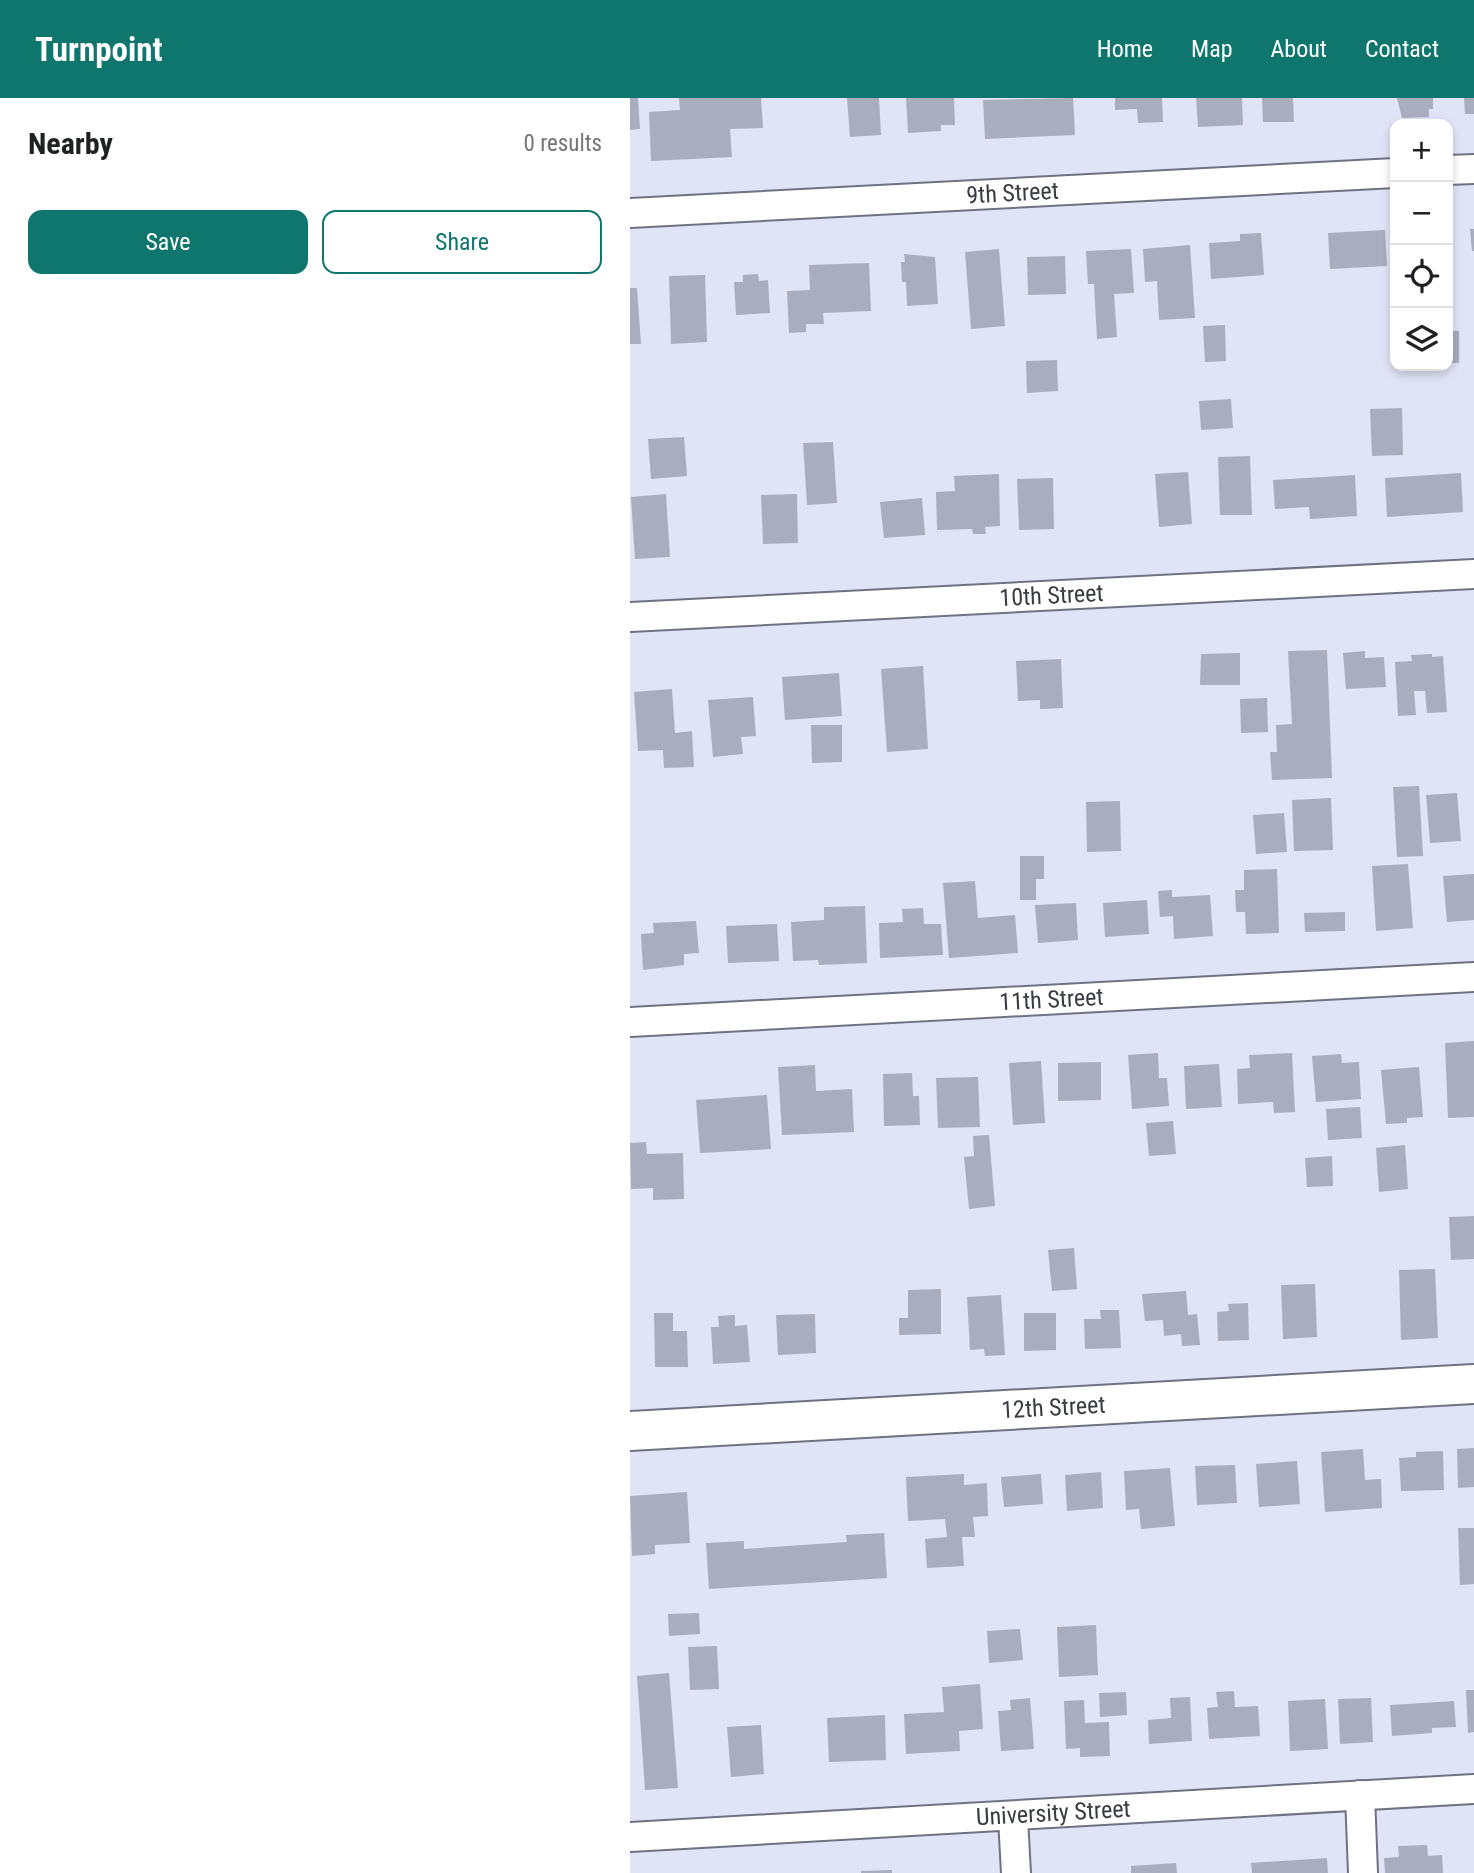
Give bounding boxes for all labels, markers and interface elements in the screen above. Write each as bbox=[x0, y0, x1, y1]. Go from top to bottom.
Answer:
text: Turnpoint bbox=[35, 30, 163, 69]
text: Home bbox=[1097, 35, 1153, 63]
text: Map bbox=[1191, 35, 1233, 63]
text: About bbox=[1271, 35, 1327, 63]
text: Contact bbox=[1365, 35, 1439, 63]
map controls bbox=[1390, 119, 1453, 371]
button: + bbox=[1390, 119, 1453, 182]
text: Nearby bbox=[28, 126, 113, 161]
text: 0 results bbox=[524, 130, 602, 157]
street label: 9th Street bbox=[966, 177, 1059, 209]
button: − bbox=[1390, 182, 1453, 245]
button: Save bbox=[28, 210, 308, 274]
button: Share bbox=[322, 210, 602, 274]
button: locate bbox=[1390, 245, 1453, 308]
button: layers bbox=[1390, 308, 1453, 371]
street label: 10th Street bbox=[999, 579, 1104, 612]
street label: 11th Street bbox=[999, 983, 1104, 1016]
street label: 12th Street bbox=[1001, 1391, 1106, 1424]
street label: University Street bbox=[975, 1795, 1131, 1831]

